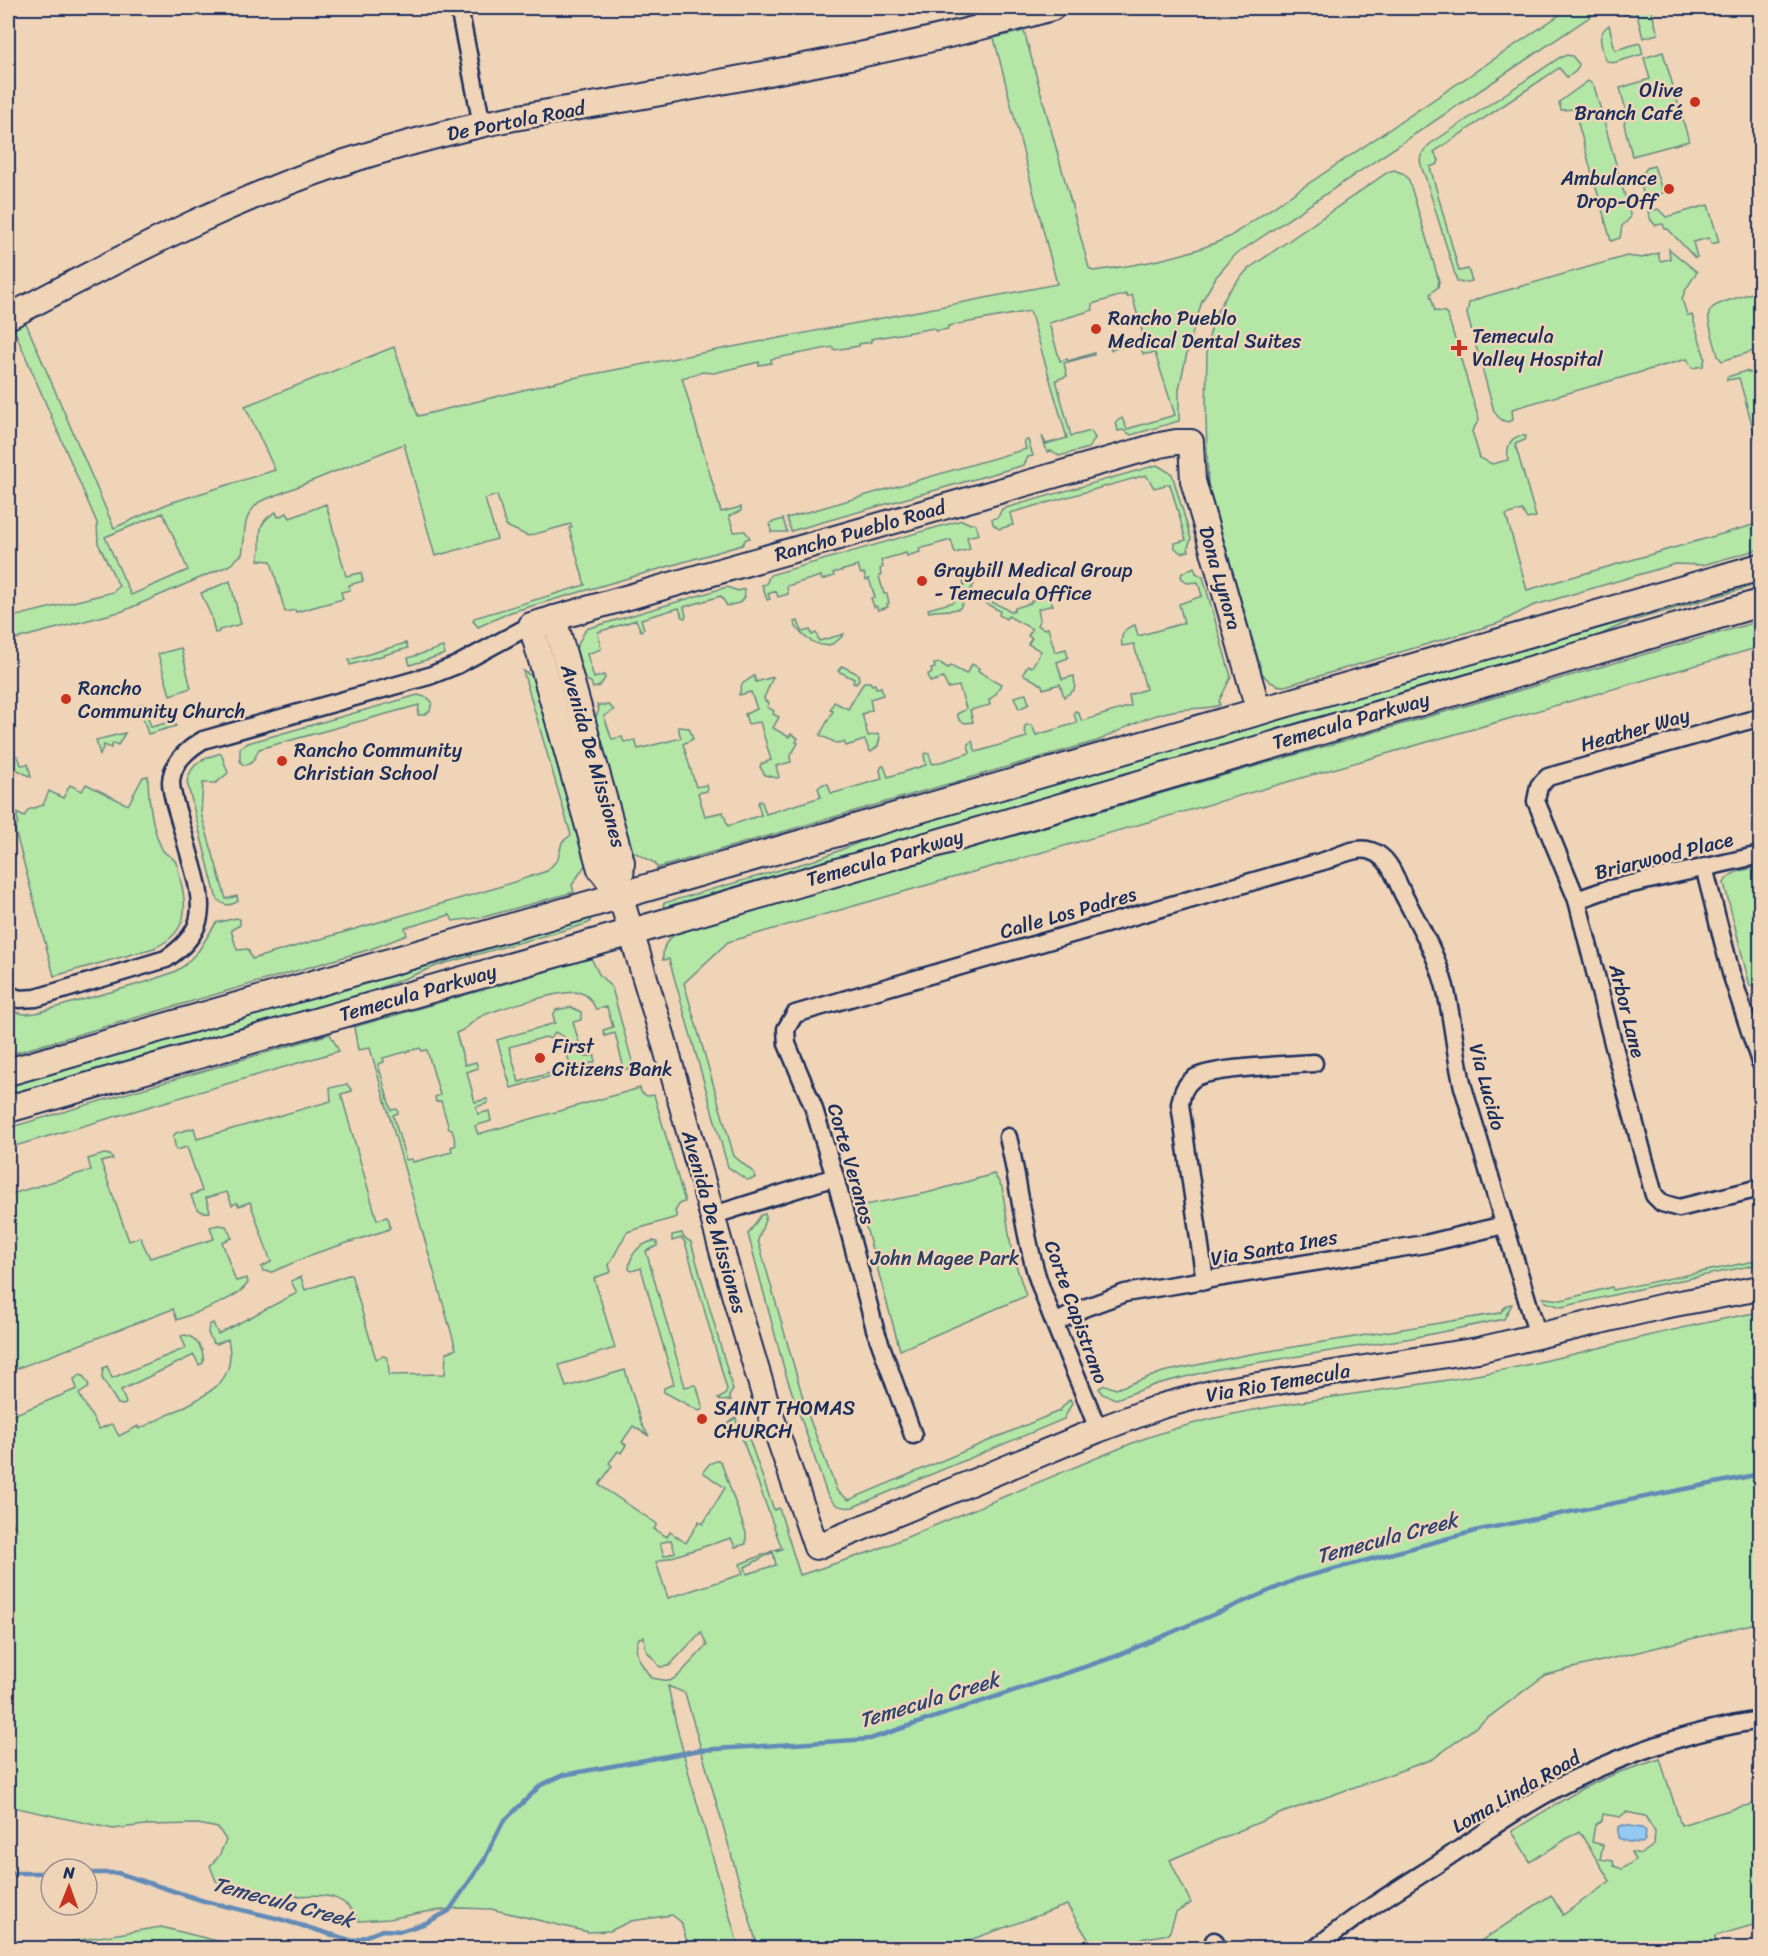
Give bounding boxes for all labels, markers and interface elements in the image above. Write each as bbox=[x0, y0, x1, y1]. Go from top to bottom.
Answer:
place label: Olive Branch Café bbox=[1574, 73, 1683, 131]
street label: De Portola Road bbox=[444, 90, 589, 152]
marker: Olive Branch Café bbox=[1688, 95, 1702, 109]
place label: Ambulance Drop-Off bbox=[1560, 161, 1660, 219]
marker: Ambulance Drop-Off bbox=[1662, 182, 1676, 196]
place label: Rancho Pueblo Medical Dental Suites bbox=[1108, 301, 1302, 359]
place label: Temecula Valley Hospital bbox=[1472, 319, 1604, 377]
marker: Rancho Pueblo Medical Dental Suites bbox=[1089, 322, 1103, 336]
marker: Temecula Valley Hospital bbox=[1450, 339, 1468, 357]
street label: Rancho Pueblo Road bbox=[770, 489, 951, 572]
street label: Dona Lynora bbox=[1188, 522, 1252, 634]
place label: Graybill Medical Group - Temecula Office bbox=[934, 553, 1133, 611]
marker: Graybill Medical Group - Temecula Office bbox=[915, 574, 929, 588]
street label: Avenida De Missiones bbox=[550, 659, 636, 853]
place label: Rancho Community Church bbox=[78, 671, 245, 729]
street label: Temecula Parkway bbox=[1268, 682, 1434, 760]
marker: Rancho Community Church bbox=[59, 692, 73, 706]
street label: Heather Way bbox=[1576, 697, 1695, 762]
place label: Rancho Community Christian School bbox=[294, 733, 463, 791]
marker: Rancho Community Christian School bbox=[275, 754, 289, 768]
street label: Temecula Parkway bbox=[802, 819, 968, 897]
street label: Briarwood Place bbox=[1591, 822, 1737, 890]
street label: Calle Los Padres bbox=[996, 877, 1141, 949]
street label: Temecula Parkway bbox=[335, 954, 501, 1032]
street label: Arbor Lane bbox=[1598, 960, 1656, 1062]
place label: First Citizens Bank bbox=[552, 1029, 673, 1087]
street label: Via Lucido bbox=[1459, 1040, 1515, 1134]
marker: First Citizens Bank bbox=[533, 1051, 547, 1065]
street label: Corte Veranos bbox=[817, 1099, 885, 1230]
street label: Avenida De Missiones bbox=[671, 1125, 757, 1319]
street label: Via Santa Ines bbox=[1208, 1219, 1341, 1276]
street label: Corte Capistrano bbox=[1034, 1235, 1118, 1389]
park label: John Magee Park bbox=[870, 1241, 1020, 1276]
street label: Via Rio Temecula bbox=[1203, 1353, 1354, 1413]
place label: SAINT THOMAS CHURCH bbox=[714, 1391, 856, 1449]
marker: SAINT THOMAS CHURCH bbox=[695, 1412, 709, 1426]
water label: Temecula Creek bbox=[1312, 1500, 1465, 1575]
water label: Temecula Creek bbox=[854, 1660, 1007, 1739]
street label: Loma Linda Road bbox=[1445, 1740, 1588, 1843]
north arrow bbox=[39, 1857, 99, 1917]
text: N bbox=[62, 1858, 76, 1887]
water label: Temecula Creek bbox=[208, 1865, 361, 1940]

